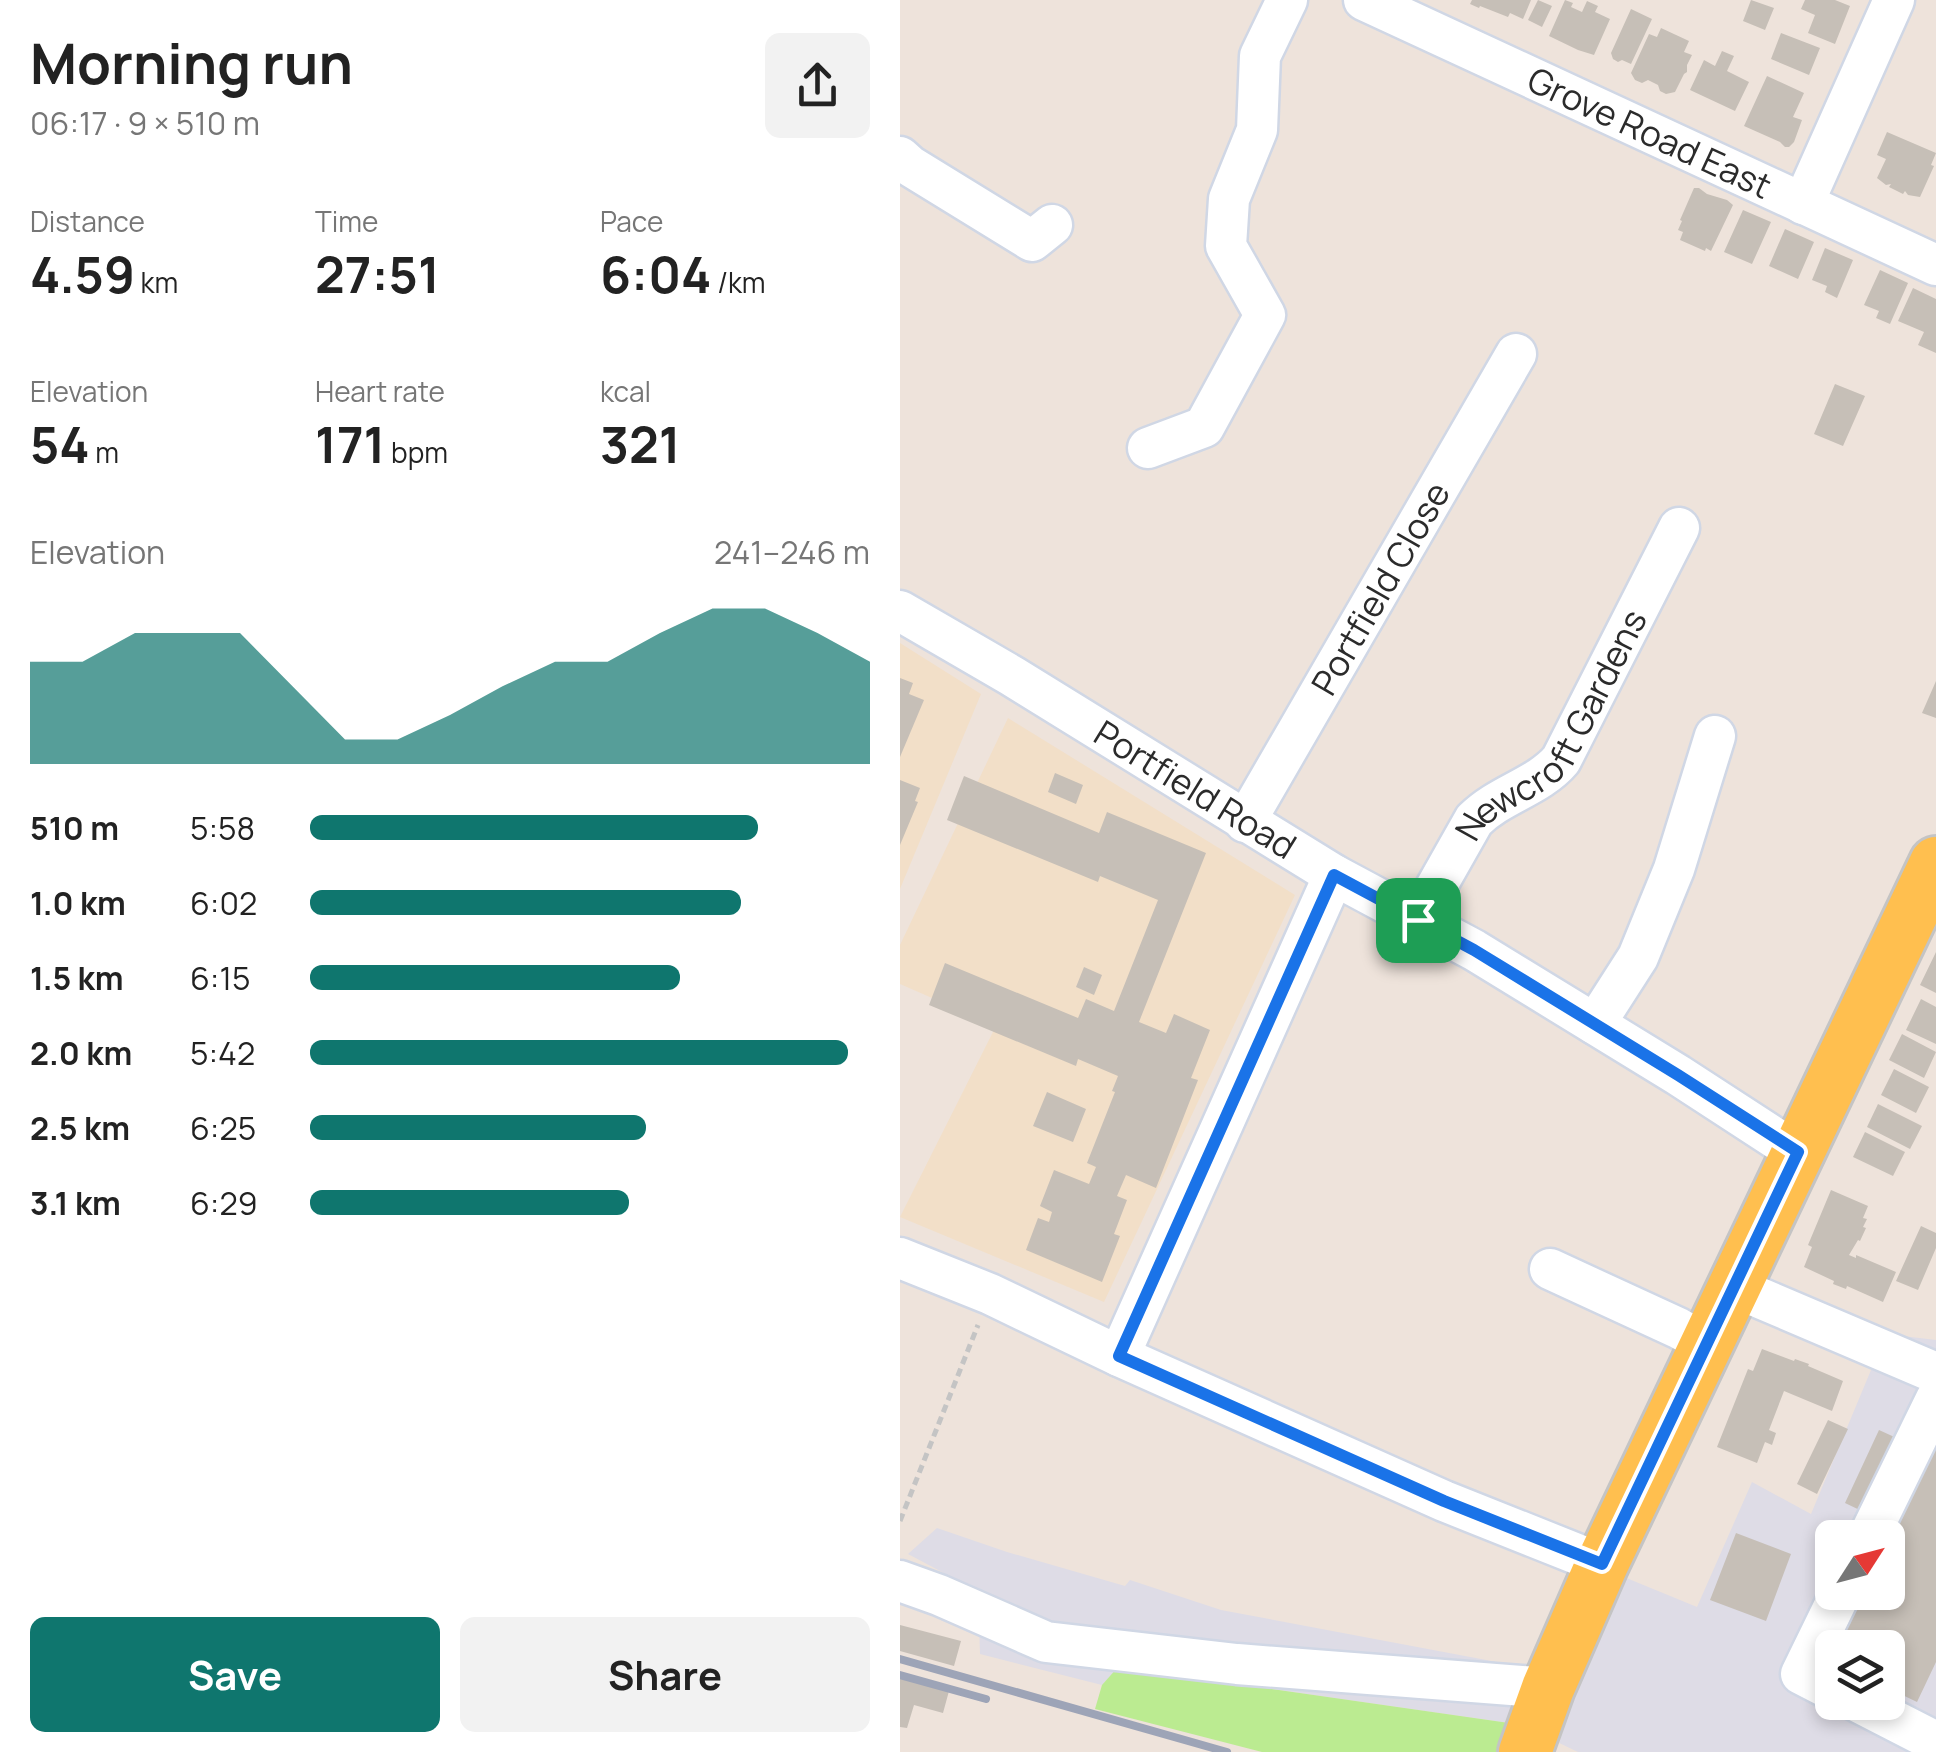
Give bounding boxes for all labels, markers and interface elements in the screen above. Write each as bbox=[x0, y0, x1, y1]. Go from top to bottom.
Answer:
text: Morning run bbox=[30, 25, 353, 101]
button: share bbox=[765, 33, 870, 138]
street label: Grove Road East bbox=[1520, 55, 1779, 210]
text: 06:17 · 9 × 510 m bbox=[30, 101, 260, 145]
text: Distance bbox=[30, 202, 145, 240]
text: Time bbox=[315, 202, 378, 240]
text: Pace bbox=[600, 202, 663, 240]
text: 4.59 bbox=[30, 240, 135, 308]
text: 27:51 bbox=[315, 240, 440, 308]
text: 6:04 bbox=[600, 240, 712, 308]
text: km bbox=[135, 263, 178, 301]
text: /km bbox=[712, 263, 766, 301]
text: Elevation bbox=[30, 372, 148, 410]
text: Heart rate bbox=[315, 372, 445, 410]
text: kcal bbox=[600, 372, 651, 410]
text: 54 bbox=[30, 410, 90, 478]
text: 171 bbox=[315, 410, 385, 478]
text: 321 bbox=[600, 410, 681, 478]
text: m bbox=[90, 433, 119, 471]
text: bpm bbox=[385, 433, 448, 471]
street label: Portfield Close bbox=[1300, 473, 1461, 704]
text: Elevation bbox=[30, 530, 165, 574]
text: 241–246 m bbox=[714, 530, 870, 574]
street label: Newcroft Gardens bbox=[1443, 601, 1658, 849]
street label: Portfield Road bbox=[1085, 709, 1305, 870]
text: 510 m bbox=[30, 806, 119, 850]
text: 5:58 bbox=[190, 806, 255, 850]
pin bbox=[1376, 878, 1461, 963]
text: 1.0 km bbox=[30, 881, 126, 925]
text: 6:02 bbox=[190, 881, 257, 925]
icon: arrive bbox=[1391, 893, 1446, 948]
text: 1.5 km bbox=[30, 956, 124, 1000]
text: 6:15 bbox=[190, 956, 250, 1000]
text: 2.0 km bbox=[30, 1031, 132, 1075]
text: 5:42 bbox=[190, 1031, 255, 1075]
text: 2.5 km bbox=[30, 1106, 130, 1150]
text: 6:25 bbox=[190, 1106, 256, 1150]
text: 3.1 km bbox=[30, 1181, 121, 1225]
text: 6:29 bbox=[190, 1181, 258, 1225]
north arrow bbox=[1815, 1520, 1905, 1610]
map controls bbox=[1815, 1520, 1905, 1720]
button: Save bbox=[30, 1617, 440, 1732]
button: Share bbox=[460, 1617, 870, 1732]
button: layers bbox=[1815, 1630, 1905, 1720]

